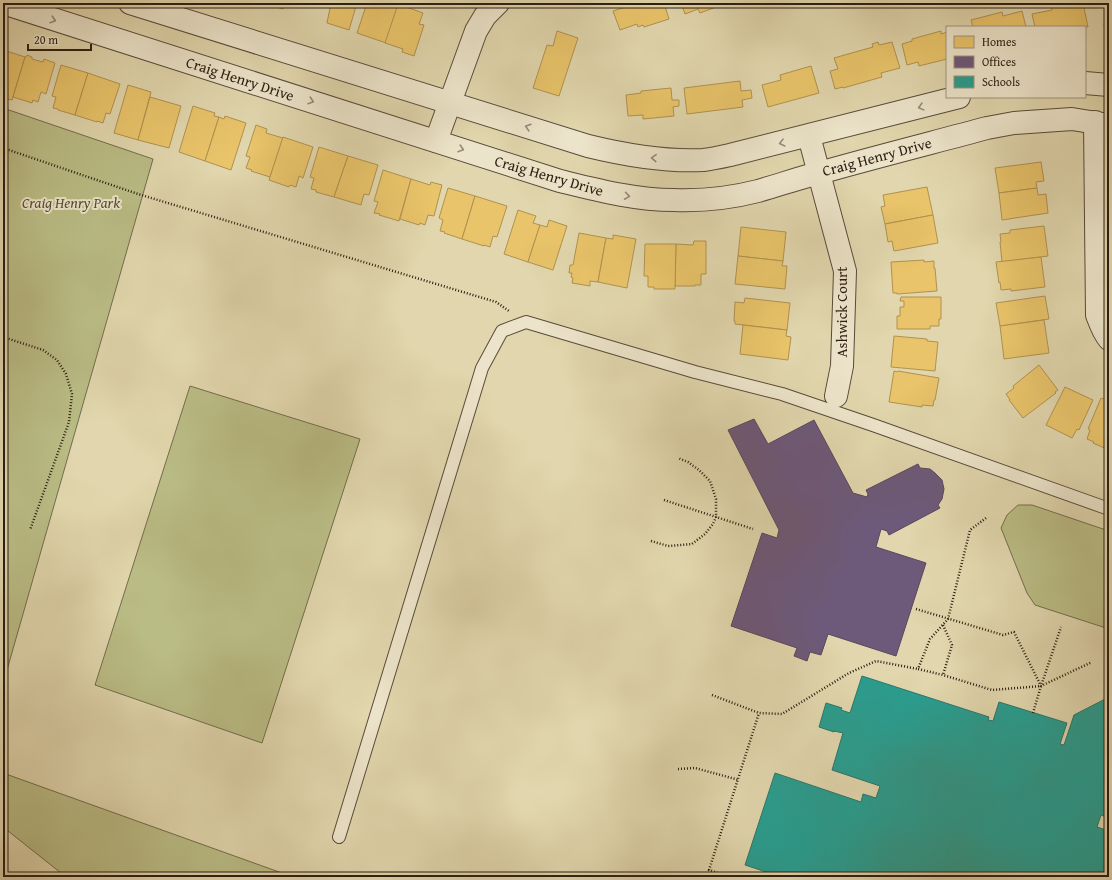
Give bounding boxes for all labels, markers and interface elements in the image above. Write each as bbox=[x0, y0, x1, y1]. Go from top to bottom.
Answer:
one-way arrow bbox=[50, 15, 57, 23]
scale bar bbox=[28, 26, 91, 52]
legend bbox=[946, 26, 1086, 98]
text: 20 m bbox=[34, 31, 58, 48]
text: Homes bbox=[982, 33, 1017, 50]
street label: Craig Henry Drive bbox=[184, 51, 297, 106]
text: Offices bbox=[982, 53, 1016, 70]
text: Schools bbox=[982, 73, 1020, 90]
one-way arrow bbox=[307, 97, 314, 105]
one-way arrow bbox=[918, 102, 925, 111]
one-way arrow bbox=[525, 123, 532, 132]
street label: Craig Henry Drive bbox=[820, 132, 934, 181]
one-way arrow bbox=[779, 138, 785, 146]
one-way arrow bbox=[458, 145, 465, 153]
street label: Craig Henry Drive bbox=[492, 150, 606, 201]
one-way arrow bbox=[651, 154, 657, 162]
one-way arrow bbox=[624, 191, 630, 200]
park label: Craig Henry Park bbox=[22, 192, 120, 213]
street label: Ashwick Court bbox=[831, 266, 852, 358]

